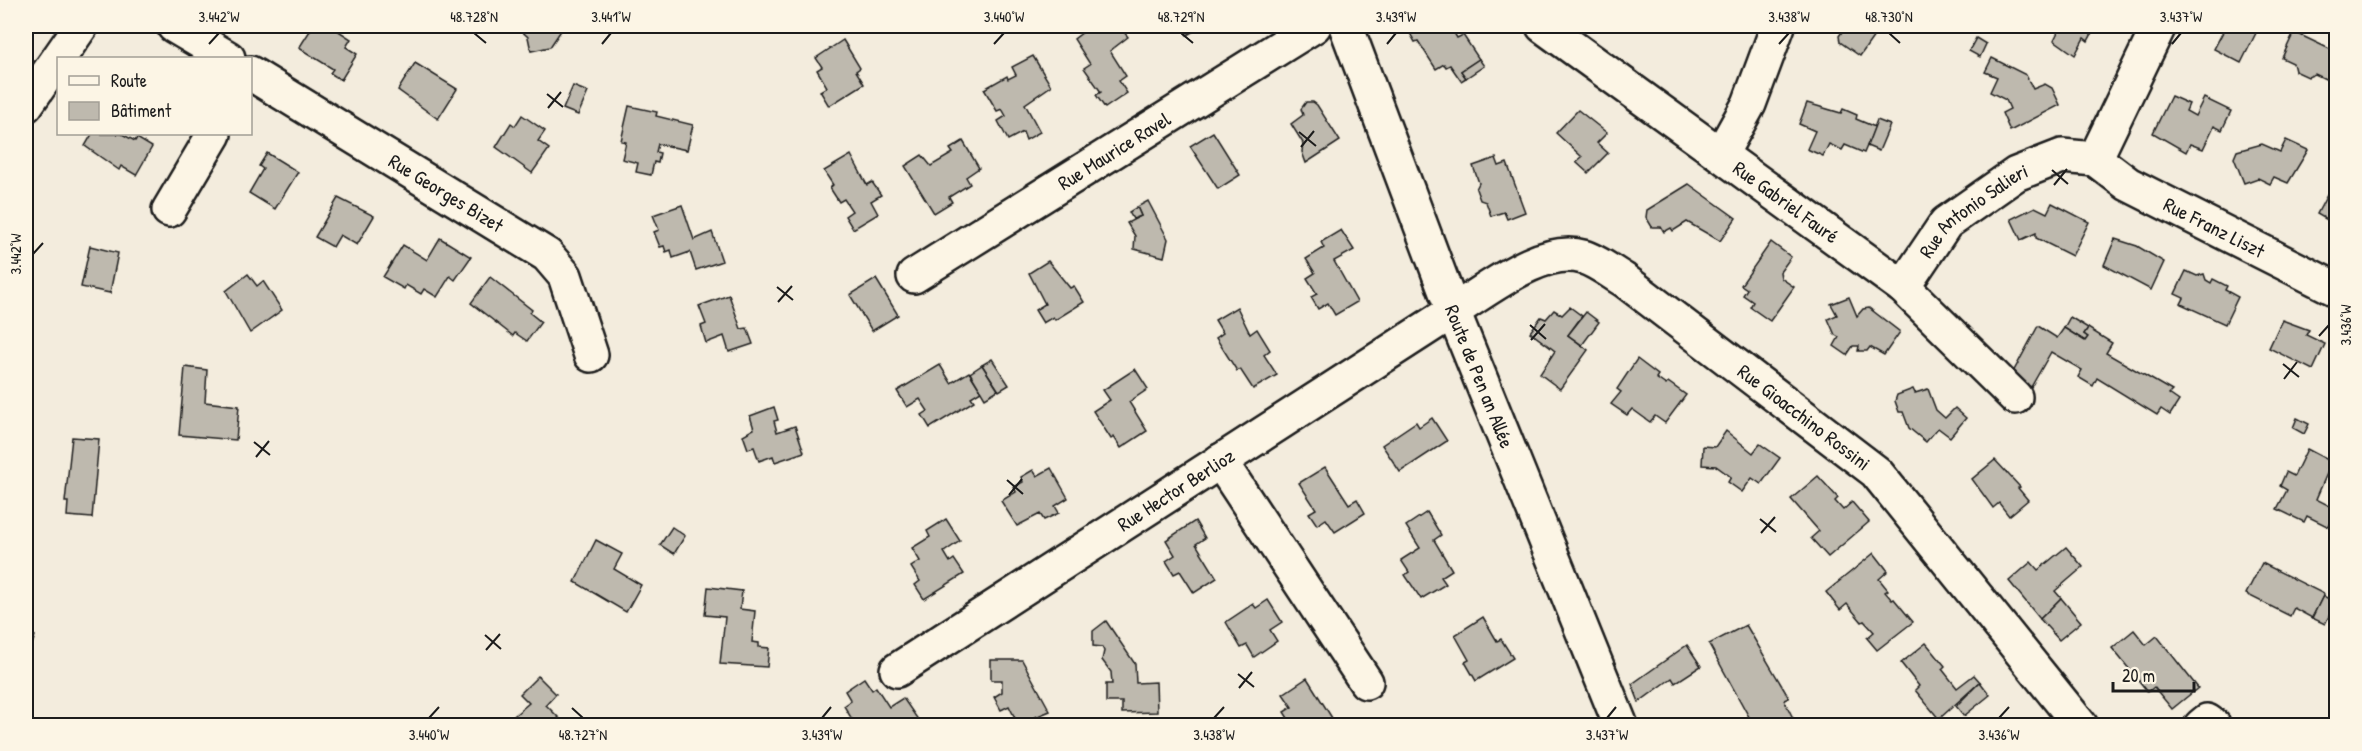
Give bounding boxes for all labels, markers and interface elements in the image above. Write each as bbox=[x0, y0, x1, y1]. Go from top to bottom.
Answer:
text: 3.442°W bbox=[199, 6, 240, 27]
text: 48.728°N bbox=[450, 6, 498, 27]
text: 3.441°W bbox=[591, 6, 631, 27]
text: 3.440°W bbox=[984, 6, 1025, 27]
text: 48.729°N bbox=[1158, 6, 1204, 27]
text: 3.439°W bbox=[1376, 6, 1417, 27]
text: 3.438°W bbox=[1768, 6, 1811, 27]
text: 48.730°N bbox=[1865, 6, 1913, 27]
text: 3.437°W bbox=[2160, 6, 2203, 27]
legend bbox=[57, 57, 252, 135]
text: Route bbox=[111, 68, 147, 93]
text: Bâtiment bbox=[111, 98, 172, 123]
street label: Rue Maurice Ravel bbox=[1052, 105, 1176, 196]
street label: Rue Georges Bizet bbox=[384, 147, 510, 239]
street label: Rue Gabriel Fauré bbox=[1728, 154, 1845, 249]
street label: Rue Antonio Salieri bbox=[1912, 157, 2032, 263]
street label: Rue Franz Liszt bbox=[2159, 190, 2271, 264]
text: 3.442°W bbox=[5, 233, 26, 274]
street label: Route de Pen an Allée bbox=[1439, 301, 1521, 452]
text: 3.436°W bbox=[2335, 304, 2356, 345]
street label: Rue Gioacchino Rossini bbox=[1732, 357, 1876, 476]
street label: Rue Hector Berlioz bbox=[1112, 441, 1240, 537]
scale bar bbox=[2113, 655, 2194, 693]
text: 20 m bbox=[2122, 663, 2155, 688]
text: 3.440°W bbox=[409, 724, 450, 745]
text: 48.727°N bbox=[559, 724, 607, 745]
text: 3.439°W bbox=[802, 724, 843, 745]
text: 3.438°W bbox=[1193, 724, 1236, 745]
text: 3.437°W bbox=[1586, 724, 1629, 745]
text: 3.436°W bbox=[1979, 724, 2020, 745]

